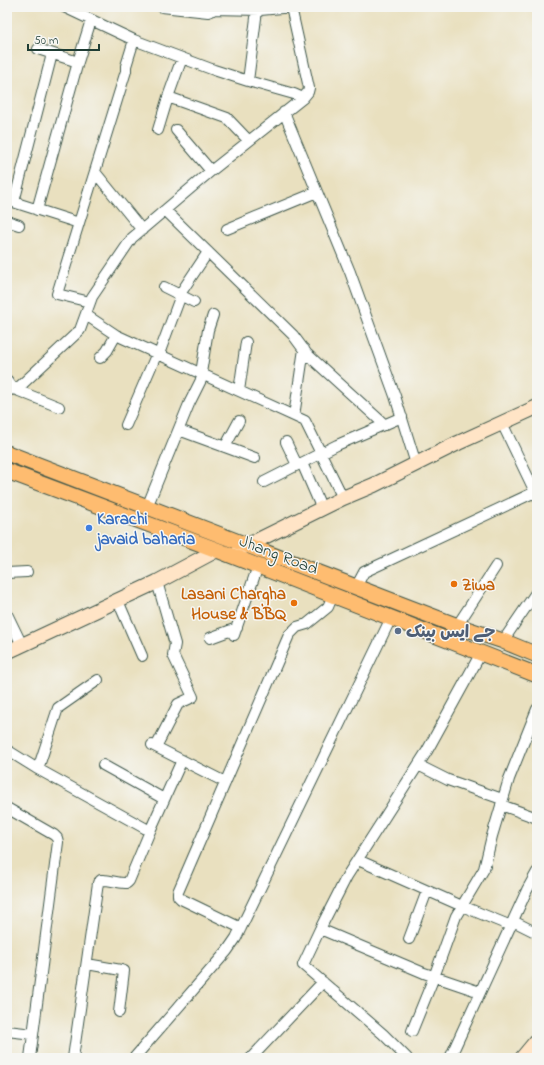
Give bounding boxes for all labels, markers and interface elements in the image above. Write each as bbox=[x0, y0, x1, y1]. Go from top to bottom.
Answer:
scale bar bbox=[28, 26, 99, 52]
text: 50 m bbox=[34, 32, 58, 50]
place label: Karachi javaid baharia bbox=[94, 507, 195, 552]
marker: Karachi javaid baharia bbox=[84, 523, 94, 533]
street label: Jhang Road bbox=[235, 529, 322, 584]
place label: Ziwa bbox=[462, 573, 495, 598]
marker: Ziwa bbox=[449, 579, 459, 589]
place label: Lasani Chargha House & BBQ bbox=[181, 582, 287, 627]
marker: Lasani Chargha House & BBQ bbox=[289, 598, 299, 608]
place label: جے ایس بینک bbox=[406, 620, 495, 645]
marker: جے ایس بینک bbox=[393, 626, 403, 636]

